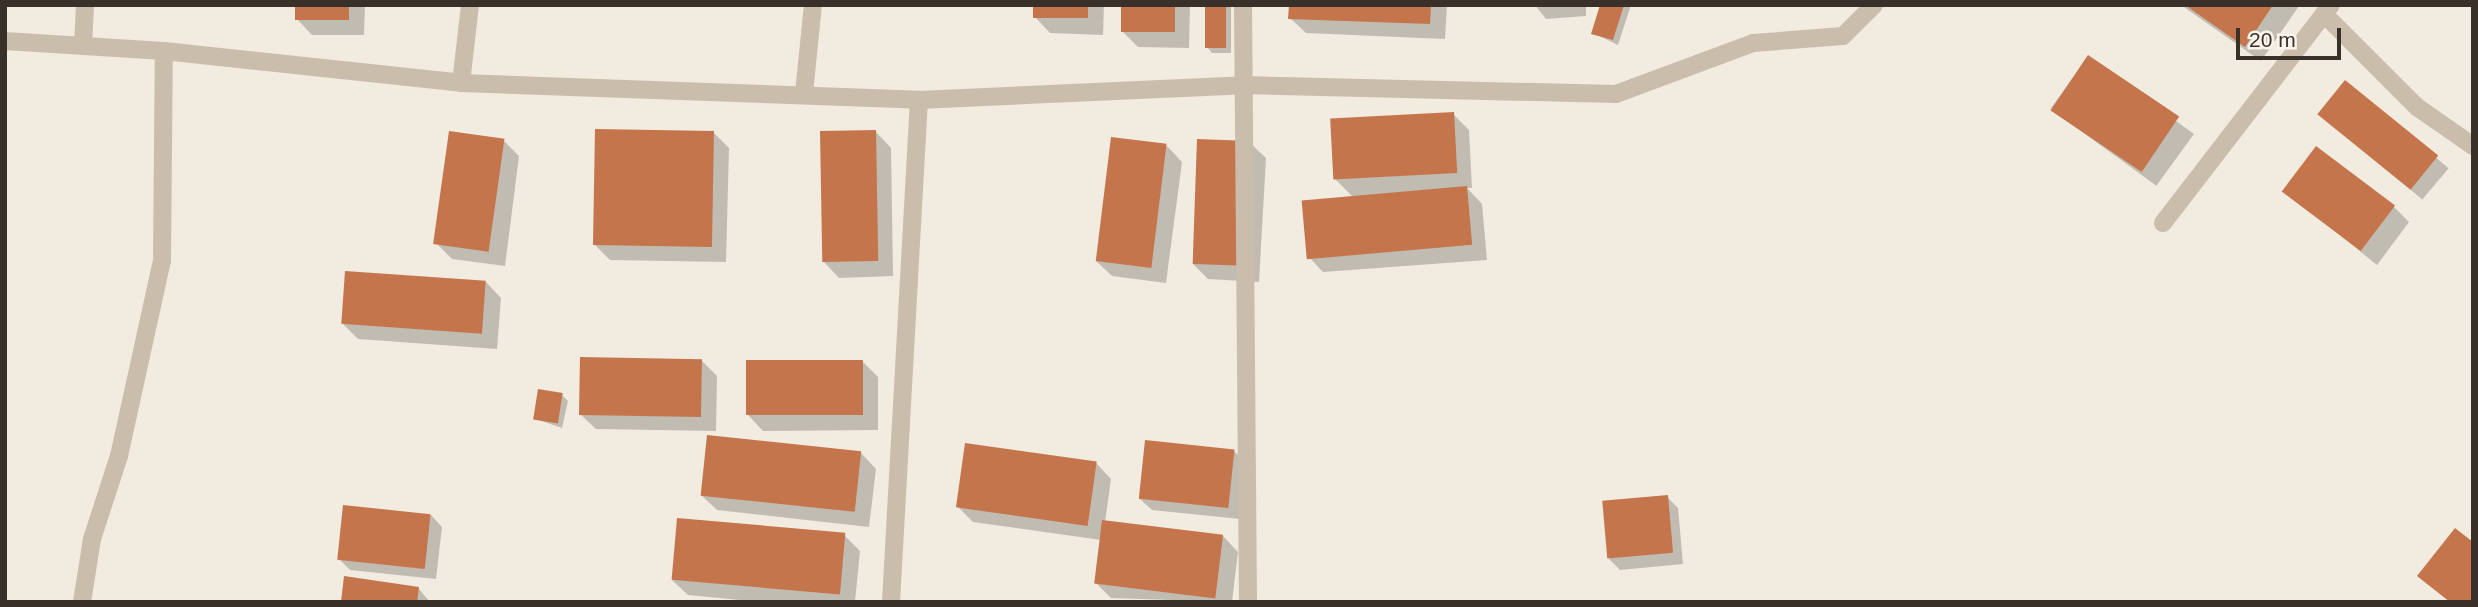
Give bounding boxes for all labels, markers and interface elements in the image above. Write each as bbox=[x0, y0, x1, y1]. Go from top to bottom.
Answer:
scale bar bbox=[2240, 14, 2345, 58]
text: 20 m bbox=[2249, 28, 2296, 51]

